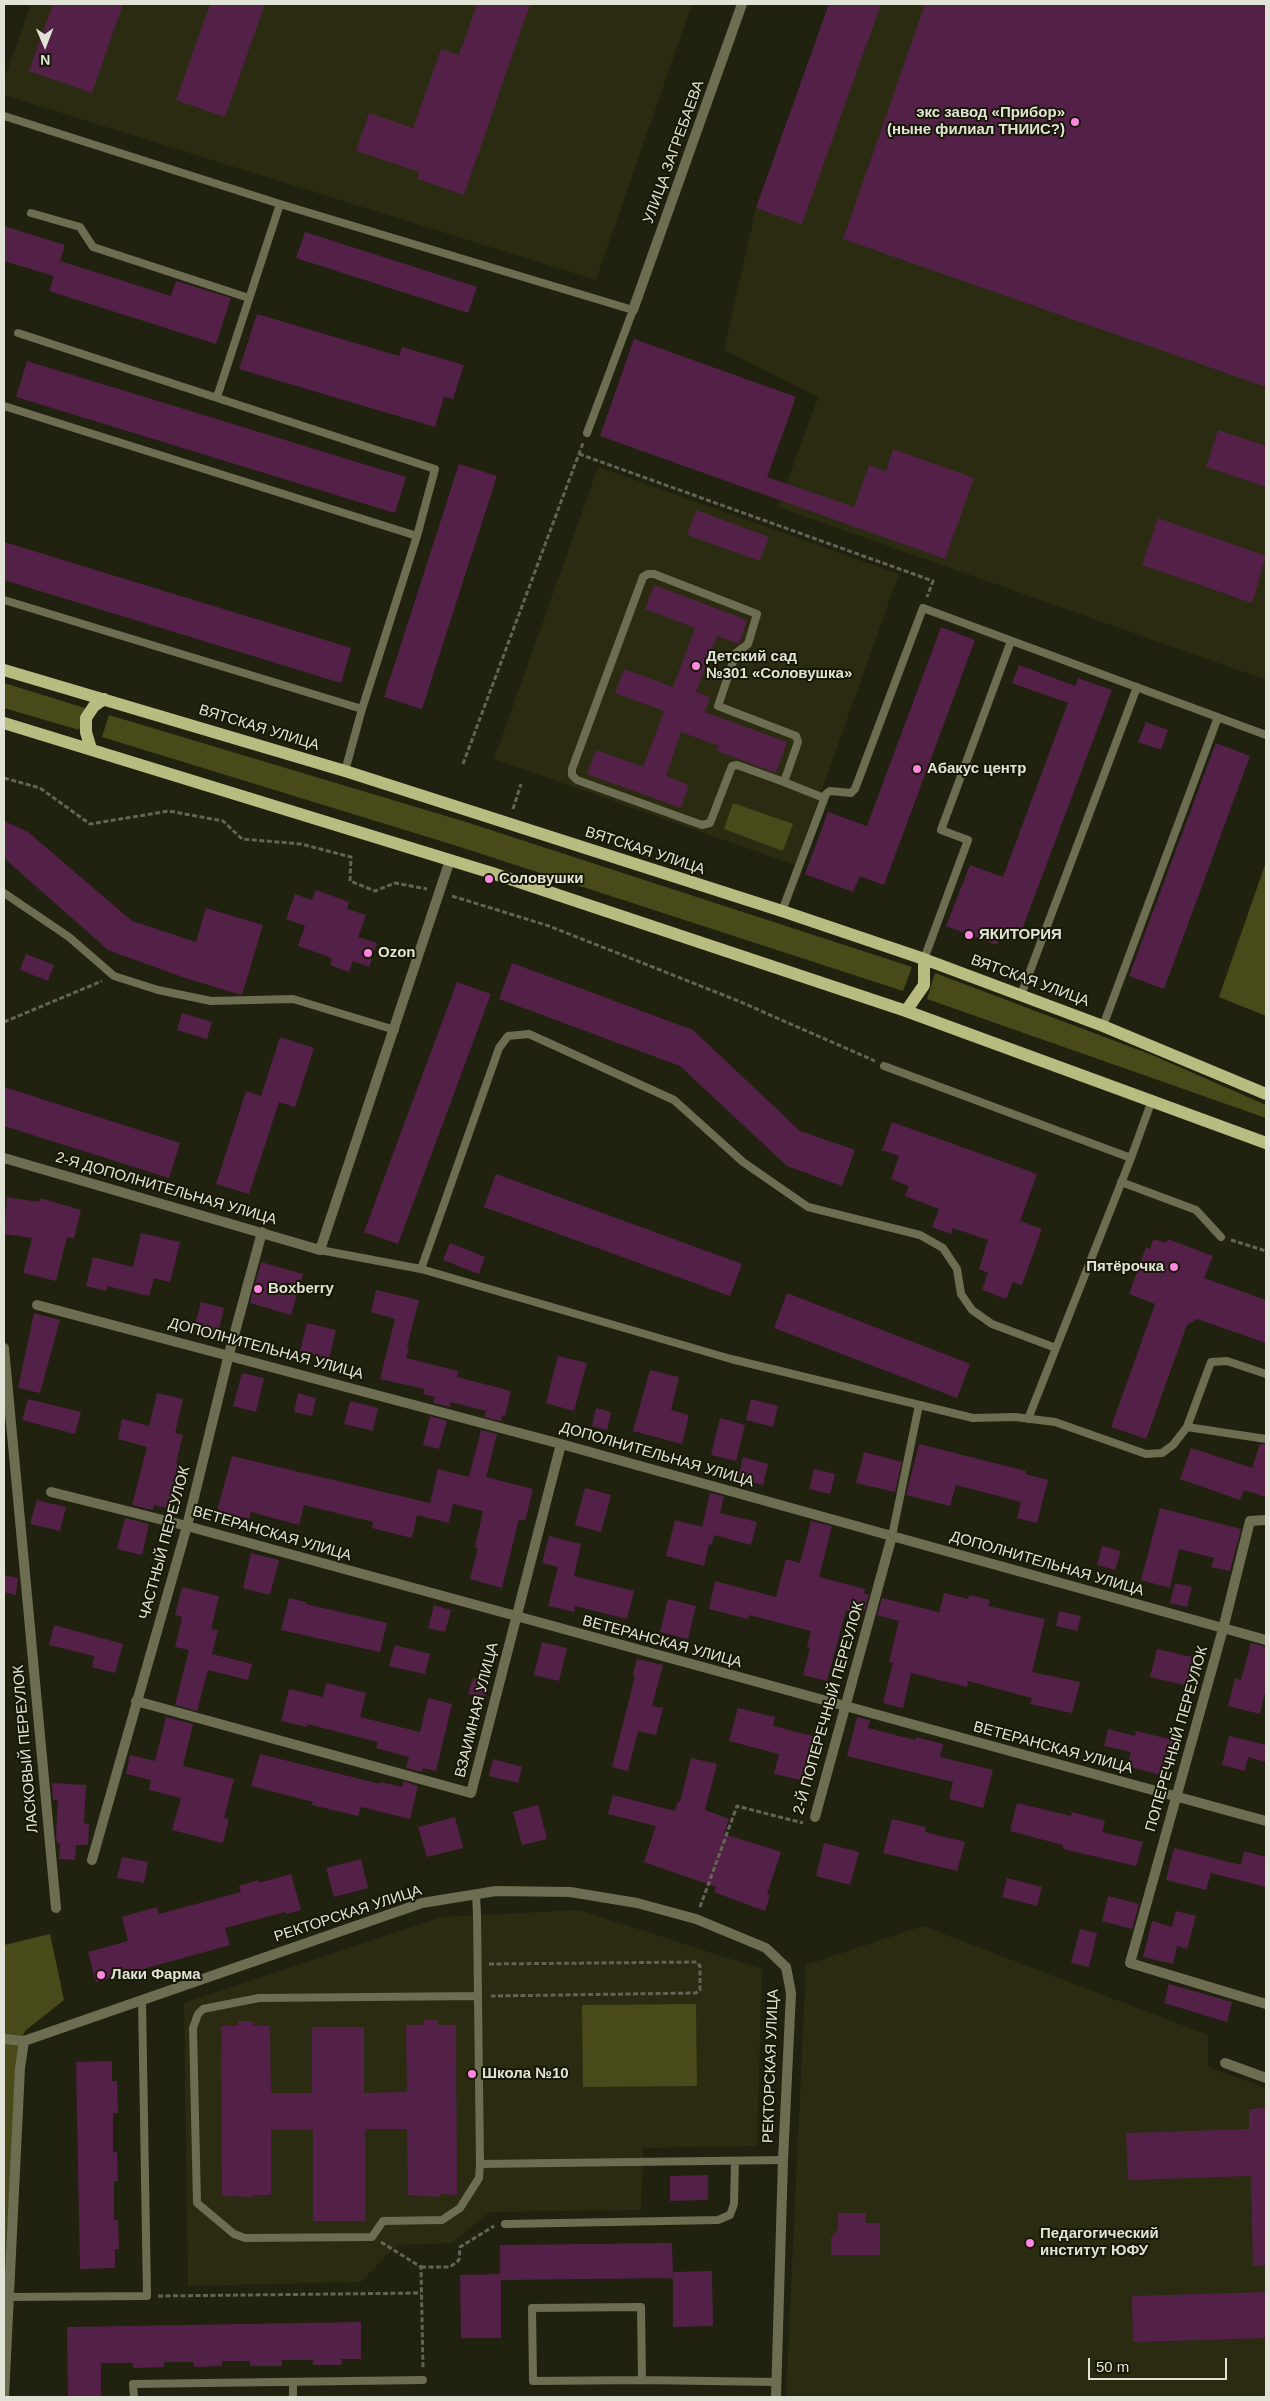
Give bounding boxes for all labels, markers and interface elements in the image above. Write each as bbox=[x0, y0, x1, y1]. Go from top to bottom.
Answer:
north arrow bbox=[20, 20, 70, 70]
text: N bbox=[40, 52, 50, 68]
street label: УЛИЦА ЗАГРЕБАЕВА bbox=[640, 78, 708, 226]
place label: экс завод «Прибор» (ныне филиал ТНИИС?) bbox=[887, 104, 1065, 139]
marker: экс завод «Прибор» (ныне филиал ТНИИС?) bbox=[1069, 116, 1081, 128]
place label: Детский сад №301 «Соловушка» bbox=[706, 648, 852, 683]
marker: Детский сад №301 «Соловушка» bbox=[690, 660, 702, 672]
street label: ВЯТСКАЯ УЛИЦА bbox=[197, 701, 321, 755]
place label: Абакус центр bbox=[927, 760, 1026, 778]
marker: Абакус центр bbox=[911, 763, 923, 775]
street label: ВЯТСКАЯ УЛИЦА bbox=[583, 823, 707, 879]
place label: Соловушки bbox=[499, 870, 584, 888]
marker: Соловушки bbox=[483, 873, 495, 885]
place label: ЯКИТОРИЯ bbox=[979, 926, 1062, 944]
marker: ЯКИТОРИЯ bbox=[963, 929, 975, 941]
place label: Ozon bbox=[378, 944, 415, 962]
marker: Ozon bbox=[362, 947, 374, 959]
street label: ВЯТСКАЯ УЛИЦА bbox=[968, 951, 1092, 1011]
street label: 2-Я ДОПОЛНИТЕЛЬНАЯ УЛИЦА bbox=[53, 1149, 279, 1229]
place label: Пятёрочка bbox=[1086, 1258, 1164, 1276]
marker: Пятёрочка bbox=[1168, 1261, 1180, 1273]
place label: Boxberry bbox=[268, 1280, 334, 1298]
marker: Boxberry bbox=[252, 1283, 264, 1295]
street label: ДОПОЛНИТЕЛЬНАЯ УЛИЦА bbox=[167, 1314, 365, 1384]
street label: ДОПОЛНИТЕЛЬНАЯ УЛИЦА bbox=[558, 1419, 756, 1491]
street label: ЧАСТНЫЙ ПЕРЕУЛОК bbox=[136, 1464, 194, 1622]
street label: ВЕТЕРАНСКАЯ УЛИЦА bbox=[191, 1503, 353, 1565]
street label: ДОПОЛНИТЕЛЬНАЯ УЛИЦА bbox=[948, 1528, 1146, 1600]
street label: 2-Й ПОПЕРЕЧНЫЙ ПЕРЕУЛОК bbox=[790, 1599, 868, 1817]
street label: ВЕТЕРАНСКАЯ УЛИЦА bbox=[580, 1612, 744, 1672]
street label: ВЗАИМНАЯ УЛИЦА bbox=[452, 1641, 502, 1779]
street label: ПОПЕРЕЧНЫЙ ПЕРЕУЛОК bbox=[1142, 1644, 1212, 1834]
street label: ЛАСКОВЫЙ ПЕРЕУЛОК bbox=[10, 1664, 42, 1834]
street label: ВЕТЕРАНСКАЯ УЛИЦА bbox=[971, 1718, 1135, 1778]
street label: РЕКТОРСКАЯ УЛИЦА bbox=[272, 1882, 424, 1946]
place label: Лаки Фарма bbox=[111, 1966, 200, 1984]
marker: Лаки Фарма bbox=[95, 1969, 107, 1981]
street label: РЕКТОРСКАЯ УЛИЦА bbox=[759, 1989, 783, 2143]
place label: Школа №10 bbox=[482, 2065, 569, 2083]
marker: Школа №10 bbox=[466, 2068, 478, 2080]
place label: Педагогический институт ЮФУ bbox=[1040, 2225, 1159, 2260]
marker: Педагогический институт ЮФУ bbox=[1024, 2237, 1036, 2249]
scale bar bbox=[1090, 2348, 1229, 2380]
text: 50 m bbox=[1096, 2358, 1129, 2375]

